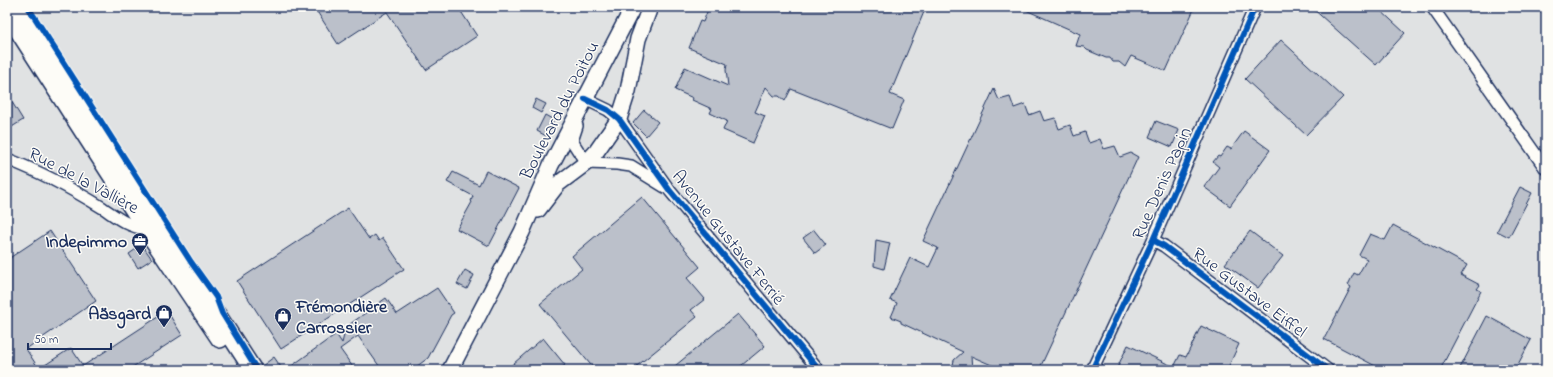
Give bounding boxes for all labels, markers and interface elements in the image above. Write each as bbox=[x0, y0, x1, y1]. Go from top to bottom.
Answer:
street label: Boulevard du Poitou bbox=[514, 37, 607, 185]
street label: Rue Denis Papin bbox=[1126, 123, 1199, 244]
street label: Rue de la Vallière bbox=[23, 142, 144, 222]
street label: Avenue Gustave Ferrié bbox=[665, 165, 791, 312]
place label: Indepimmo bbox=[45, 230, 127, 256]
office icon: Indepimmo bbox=[130, 231, 150, 256]
street label: Rue Gustave Eiffel bbox=[1186, 242, 1312, 345]
place label: Frémondière Carrossier bbox=[295, 295, 388, 342]
place label: Aäsgard bbox=[88, 302, 152, 329]
shop icon: Aäsgard bbox=[154, 303, 174, 328]
shop icon: Frémondière Carrossier bbox=[273, 306, 293, 331]
scale bar bbox=[28, 325, 111, 351]
text: 50 m bbox=[34, 331, 58, 349]

